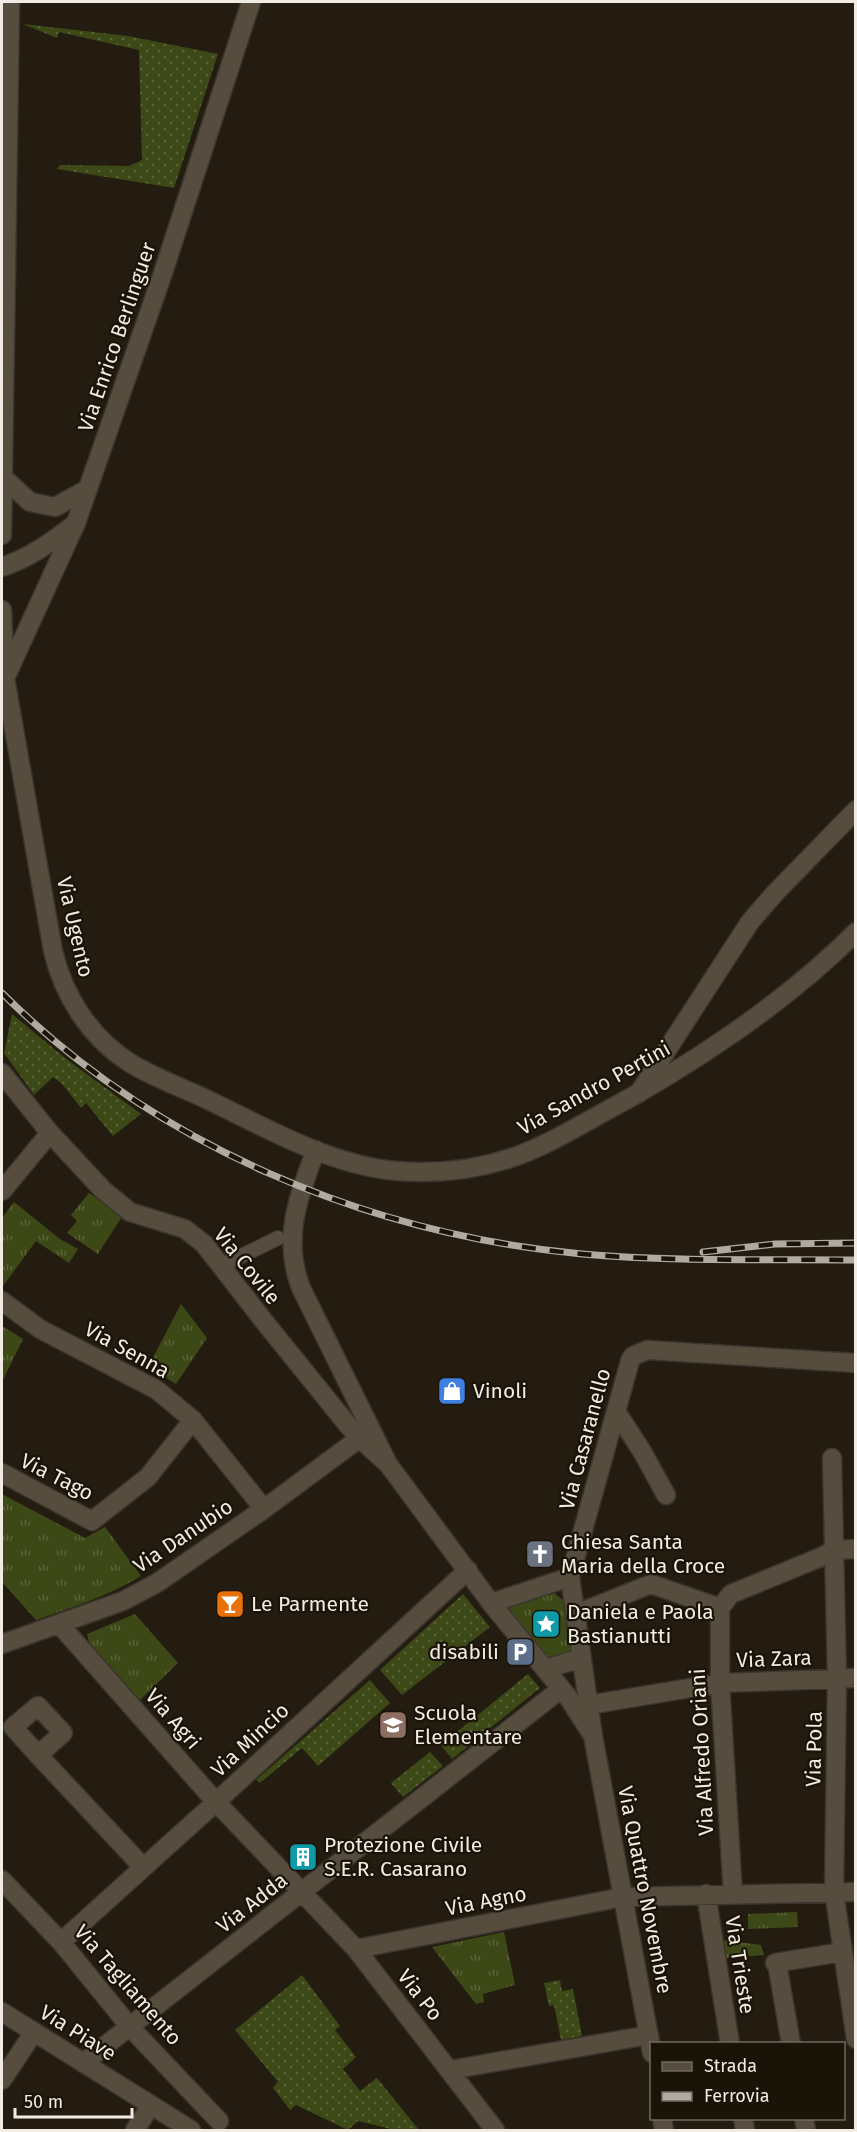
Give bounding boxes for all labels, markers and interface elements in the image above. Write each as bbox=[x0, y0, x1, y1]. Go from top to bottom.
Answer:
street label: Via Enrico Berlinguer bbox=[72, 239, 162, 435]
street label: Via Ugento bbox=[51, 874, 99, 980]
street label: Via Sandro Pertini bbox=[513, 1035, 675, 1141]
street label: Via Covile bbox=[208, 1222, 286, 1310]
street label: Via Senna bbox=[80, 1316, 174, 1384]
street label: Via Casaranello bbox=[554, 1365, 616, 1513]
shop icon: Vinoli bbox=[436, 1375, 468, 1407]
place label: Vinoli bbox=[473, 1378, 527, 1404]
street label: Via Tago bbox=[16, 1448, 98, 1506]
street label: Via Danubio bbox=[128, 1493, 238, 1579]
place label: Chiesa Santa Maria della Croce bbox=[561, 1529, 725, 1579]
church icon: Chiesa Santa Maria della Croce bbox=[524, 1538, 556, 1570]
bar icon: Le Parmente bbox=[214, 1588, 246, 1620]
place label: Le Parmente bbox=[251, 1591, 369, 1617]
place label: Daniela e Paola Bastianutti bbox=[567, 1599, 714, 1649]
place icon: Daniela e Paola Bastianutti bbox=[530, 1608, 562, 1640]
parking icon: disabili bbox=[504, 1636, 536, 1668]
place label: disabili bbox=[429, 1639, 499, 1665]
street label: Via Zara bbox=[736, 1645, 812, 1673]
street label: Via Alfredo Oriani bbox=[685, 1668, 719, 1836]
street label: Via Agri bbox=[140, 1683, 206, 1755]
street label: Via Mincio bbox=[206, 1697, 294, 1783]
place label: Scuola Elementare bbox=[414, 1700, 522, 1750]
school or university icon: Scuola Elementare bbox=[377, 1709, 409, 1741]
street label: Via Pola bbox=[800, 1711, 828, 1787]
street label: Via Quattro Novembre bbox=[612, 1784, 678, 1996]
place label: Protezione Civile S.E.R. Casarano bbox=[324, 1832, 482, 1882]
building icon: Protezione Civile S.E.R. Casarano bbox=[287, 1841, 319, 1873]
street label: Via Adda bbox=[211, 1867, 293, 1939]
street label: Via Agno bbox=[443, 1880, 529, 1922]
street label: Via Trieste bbox=[719, 1914, 761, 2016]
street label: Via Tagliamento bbox=[69, 1919, 187, 2051]
street label: Via Po bbox=[392, 1964, 448, 2026]
street label: Via Piave bbox=[35, 1999, 121, 2067]
legend bbox=[650, 2042, 845, 2120]
text: Strada bbox=[704, 2055, 757, 2077]
scale bar bbox=[15, 2081, 132, 2119]
text: Ferrovia bbox=[704, 2085, 770, 2107]
text: 50 m bbox=[24, 2091, 63, 2113]

